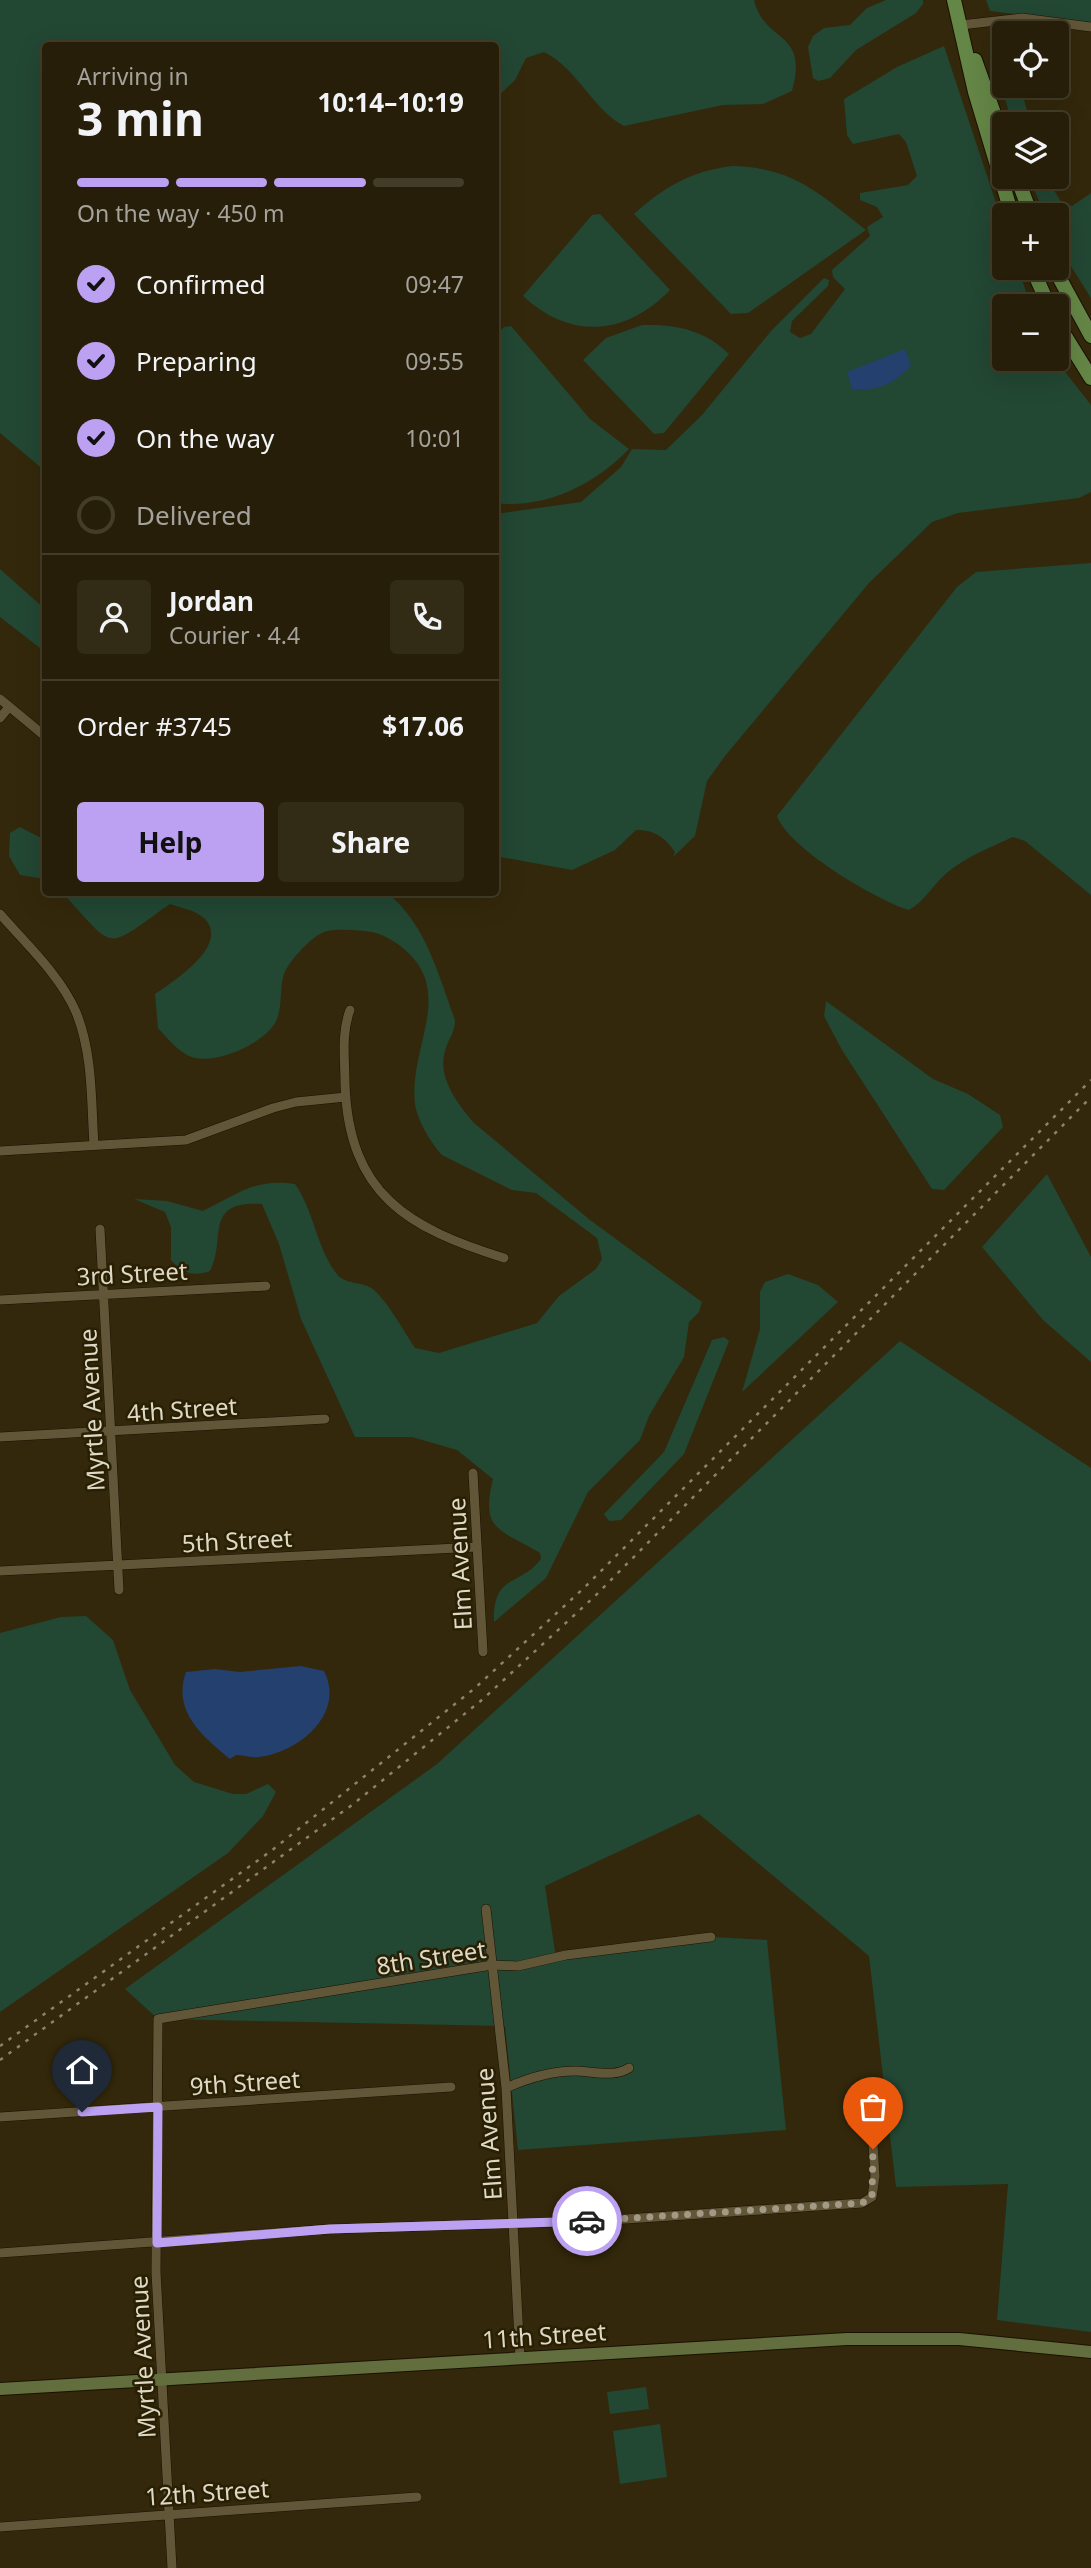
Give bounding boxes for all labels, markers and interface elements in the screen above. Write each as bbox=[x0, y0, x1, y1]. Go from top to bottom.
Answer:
map controls bbox=[992, 21, 1069, 371]
button: locate bbox=[992, 21, 1069, 98]
text: Arriving in bbox=[77, 60, 189, 92]
text: 10:14–10:19 bbox=[317, 84, 464, 120]
text: 3 min bbox=[77, 87, 204, 149]
button: layers bbox=[992, 112, 1069, 189]
text: On the way · 450 m bbox=[77, 197, 284, 229]
button: + bbox=[992, 203, 1069, 280]
icon: check bbox=[77, 265, 115, 303]
text: Confirmed bbox=[136, 266, 266, 302]
text: 09:47 bbox=[405, 268, 464, 300]
button: − bbox=[992, 294, 1069, 371]
icon: check bbox=[77, 342, 115, 380]
text: Preparing bbox=[136, 343, 257, 379]
text: 09:55 bbox=[405, 345, 464, 377]
icon: check bbox=[77, 419, 115, 457]
text: On the way bbox=[136, 420, 274, 456]
text: 10:01 bbox=[405, 422, 464, 454]
text: Delivered bbox=[136, 497, 252, 533]
button: person bbox=[77, 580, 151, 654]
button: phone bbox=[390, 580, 464, 654]
text: Jordan bbox=[169, 583, 254, 619]
text: Courier · 4.4 bbox=[169, 619, 300, 651]
text: Order #3745 bbox=[77, 708, 232, 744]
text: $17.06 bbox=[382, 708, 464, 744]
button: Help bbox=[77, 802, 264, 882]
button: Share bbox=[278, 802, 464, 882]
street label: 3rd Street bbox=[76, 1254, 189, 1292]
street label: Myrtle Avenue bbox=[70, 1328, 112, 1492]
street label: 4th Street bbox=[126, 1389, 239, 1429]
street label: Elm Avenue bbox=[439, 1497, 479, 1631]
street label: 5th Street bbox=[181, 1521, 293, 1559]
street label: 8th Street bbox=[374, 1932, 488, 1982]
pin bbox=[52, 2040, 112, 2112]
icon: home bbox=[63, 2051, 101, 2089]
street label: 9th Street bbox=[189, 2062, 302, 2102]
street label: Elm Avenue bbox=[467, 2067, 509, 2201]
pin bbox=[843, 2077, 903, 2149]
icon: bag bbox=[854, 2088, 892, 2126]
courier bbox=[552, 2186, 622, 2256]
icon: car bbox=[568, 2202, 606, 2240]
street label: Myrtle Avenue bbox=[121, 2275, 163, 2439]
street label: 11th Street bbox=[481, 2314, 607, 2356]
street label: 12th Street bbox=[144, 2471, 270, 2513]

